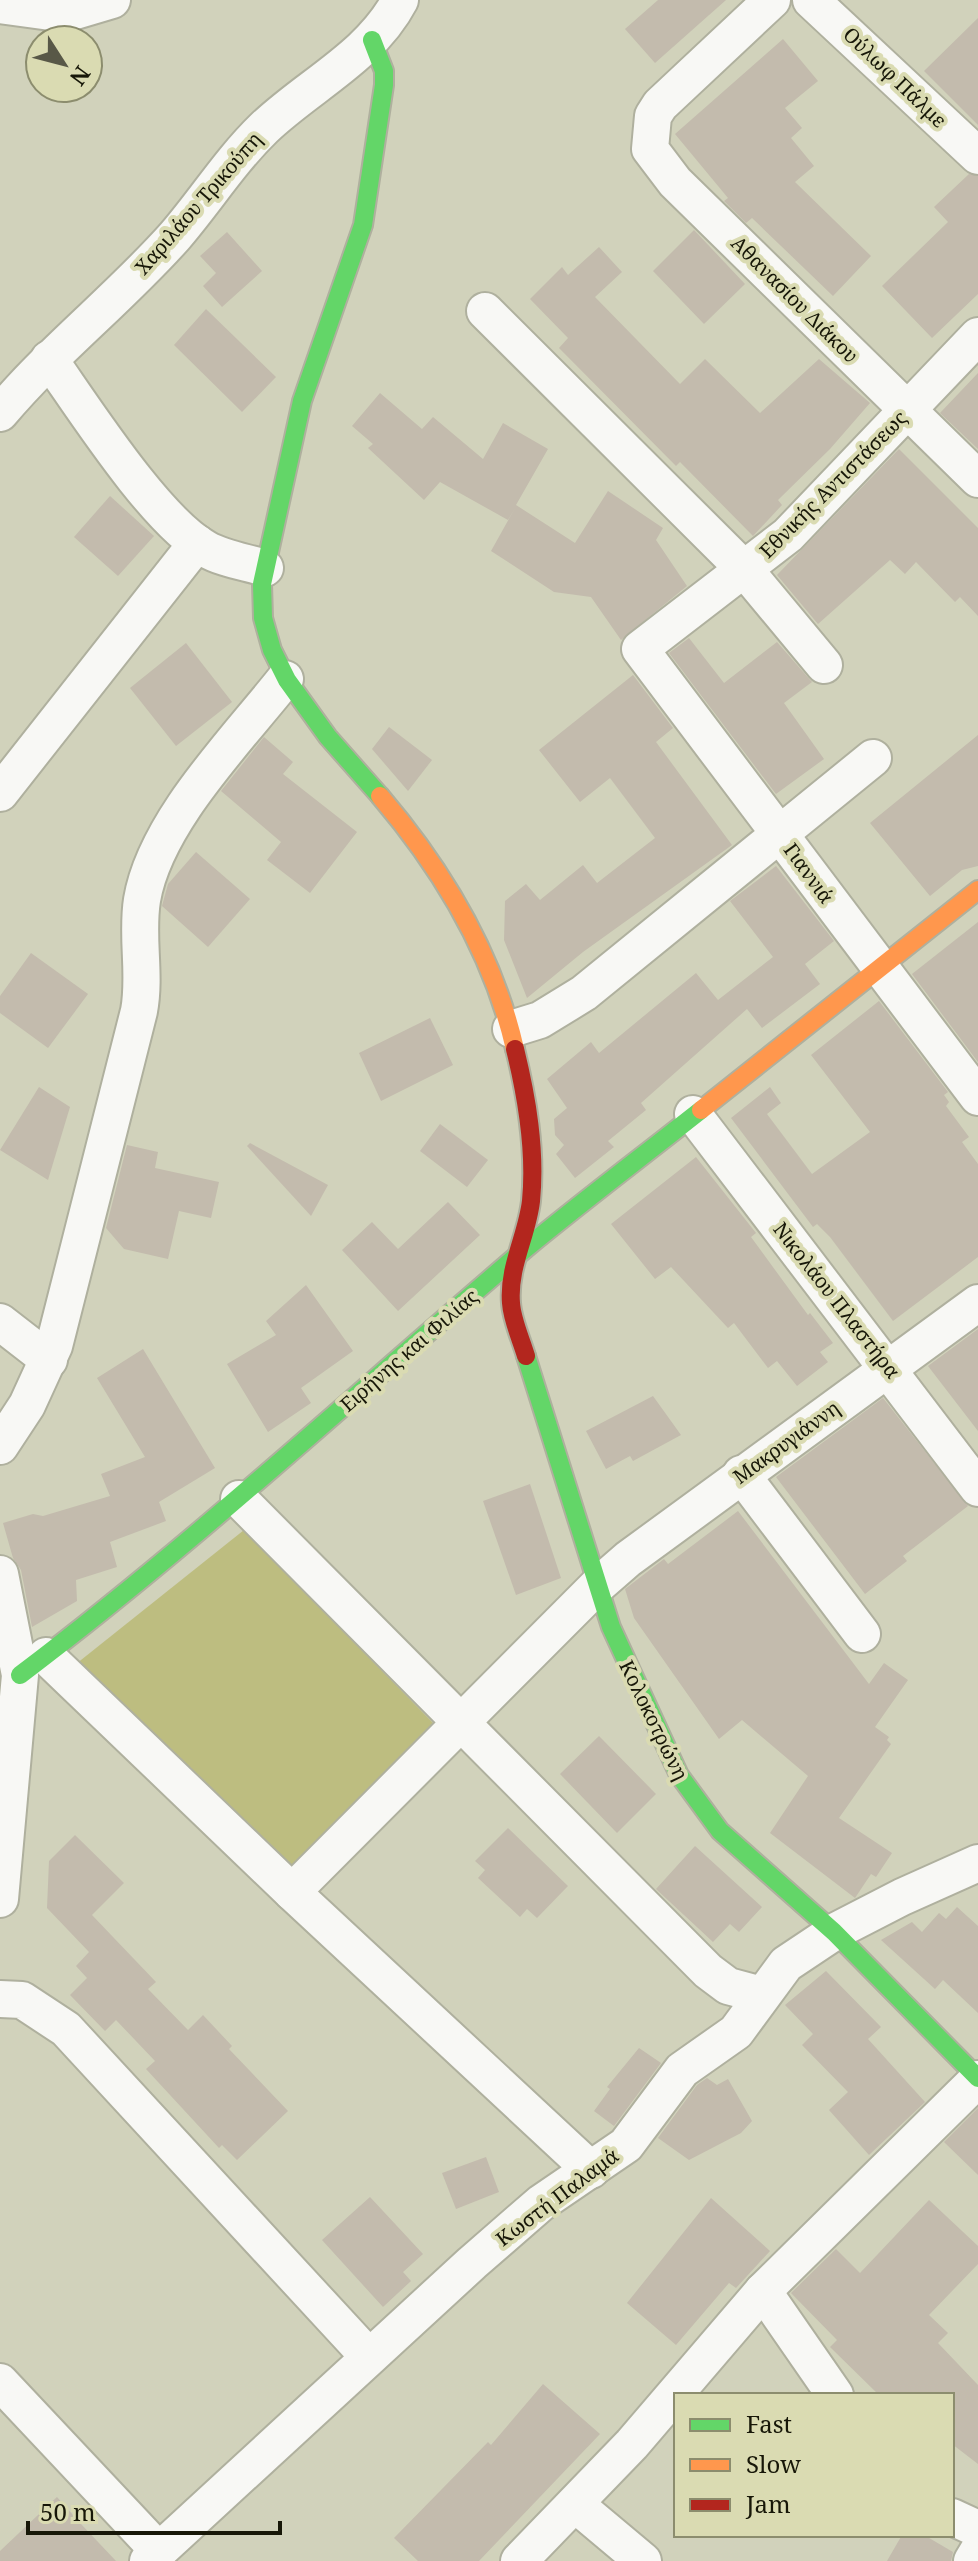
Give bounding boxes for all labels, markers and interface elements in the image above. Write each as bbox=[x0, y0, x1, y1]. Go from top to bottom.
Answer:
street label: Ούλωφ Πάλμε bbox=[838, 21, 953, 133]
north arrow bbox=[24, 24, 104, 104]
text: N bbox=[64, 61, 98, 92]
street label: Χαριλάου Τρικούπη bbox=[129, 126, 267, 280]
street label: Αθανασίου Διάκου bbox=[726, 230, 864, 368]
street label: Εθνικής Αντιστάσεως bbox=[753, 404, 913, 564]
street label: Γιαννιά bbox=[778, 837, 840, 909]
street label: Νικολάου Πλαστήρα bbox=[767, 1216, 907, 1384]
street label: Ειρήνης και Φιλίας bbox=[334, 1282, 484, 1418]
street label: Μακρυγιάννη bbox=[727, 1394, 845, 1490]
street label: Κολοκοτρώνη bbox=[613, 1656, 695, 1784]
street label: Κωστή Παλαμά bbox=[490, 2142, 624, 2252]
legend bbox=[674, 2393, 954, 2537]
text: Fast bbox=[746, 2407, 792, 2440]
text: Slow bbox=[746, 2447, 801, 2480]
scale bar bbox=[28, 2485, 280, 2535]
text: Jam bbox=[745, 2487, 791, 2520]
text: 50 m bbox=[40, 2495, 96, 2528]

